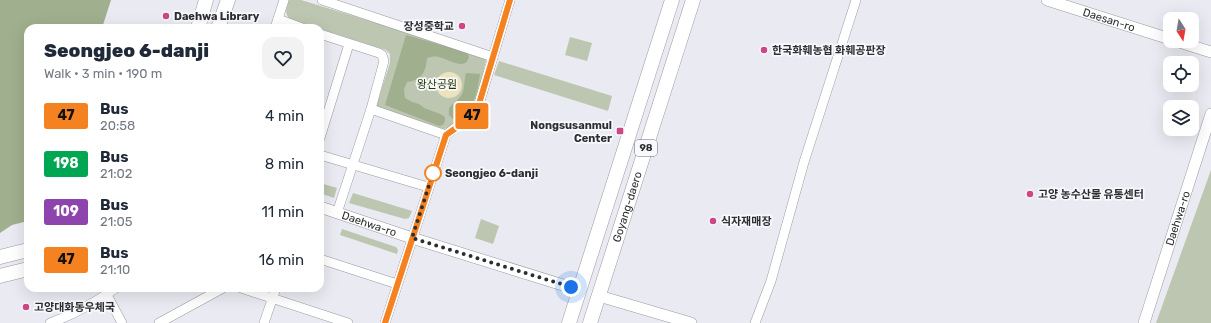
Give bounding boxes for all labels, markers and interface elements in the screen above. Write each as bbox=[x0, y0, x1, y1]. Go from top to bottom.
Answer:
street label: Daesan-ro bbox=[1081, 5, 1137, 34]
place label: Daehwa Library bbox=[174, 10, 260, 23]
marker: Daehwa Library bbox=[161, 11, 171, 21]
north arrow bbox=[1163, 12, 1199, 48]
map controls bbox=[1163, 12, 1199, 136]
place label: 장성중학교 bbox=[403, 20, 454, 33]
marker: 장성중학교 bbox=[457, 21, 467, 31]
button: heart bbox=[262, 37, 304, 79]
text: Seongjeo 6-danji bbox=[44, 39, 209, 62]
place label: 한국화훼농협 화훼공판장 bbox=[772, 44, 886, 57]
marker: 한국화훼농협 화훼공판장 bbox=[759, 45, 769, 55]
button: locate bbox=[1163, 56, 1199, 92]
text: Walk · 3 min · 190 m bbox=[44, 66, 162, 81]
park label: 왕산공원 bbox=[417, 78, 457, 91]
text: Bus bbox=[100, 100, 128, 118]
button: layers bbox=[1163, 100, 1199, 136]
line badge: 47 bbox=[454, 103, 490, 129]
text: 47 bbox=[57, 107, 75, 124]
text: 4 min bbox=[265, 107, 304, 125]
text: 47 bbox=[463, 107, 481, 124]
text: 20:58 bbox=[100, 118, 135, 133]
place label: Nongsusanmul Center bbox=[530, 119, 612, 145]
marker: Nongsusanmul Center bbox=[615, 126, 625, 136]
road number: 98 bbox=[635, 140, 657, 156]
text: Bus bbox=[100, 148, 128, 166]
text: 198 bbox=[53, 155, 79, 172]
text: 8 min bbox=[265, 155, 304, 173]
marker: Seongjeo 6-danji bbox=[424, 164, 442, 182]
text: 21:02 bbox=[100, 166, 132, 181]
place label: Seongjeo 6-danji bbox=[445, 167, 538, 180]
street label: Goyang-daero bbox=[610, 170, 644, 244]
place label: 고양 농수산물 유통센터 bbox=[1038, 188, 1144, 201]
marker: 고양 농수산물 유통센터 bbox=[1025, 189, 1035, 199]
street label: Daehwa-ro bbox=[1163, 189, 1192, 247]
text: Bus bbox=[100, 196, 128, 214]
text: 109 bbox=[53, 203, 79, 220]
text: 11 min bbox=[261, 203, 304, 221]
street label: Daehwa-ro bbox=[340, 208, 398, 239]
text: 21:05 bbox=[100, 214, 133, 229]
place label: 식자재매장 bbox=[721, 215, 772, 228]
marker: 식자재매장 bbox=[708, 216, 718, 226]
text: Bus bbox=[100, 244, 128, 262]
text: 47 bbox=[57, 251, 75, 268]
text: 16 min bbox=[259, 251, 304, 269]
text: 21:10 bbox=[100, 262, 130, 277]
your location bbox=[561, 277, 581, 297]
place label: 고양대화동우체국 bbox=[34, 301, 115, 314]
marker: 고양대화동우체국 bbox=[21, 302, 31, 312]

